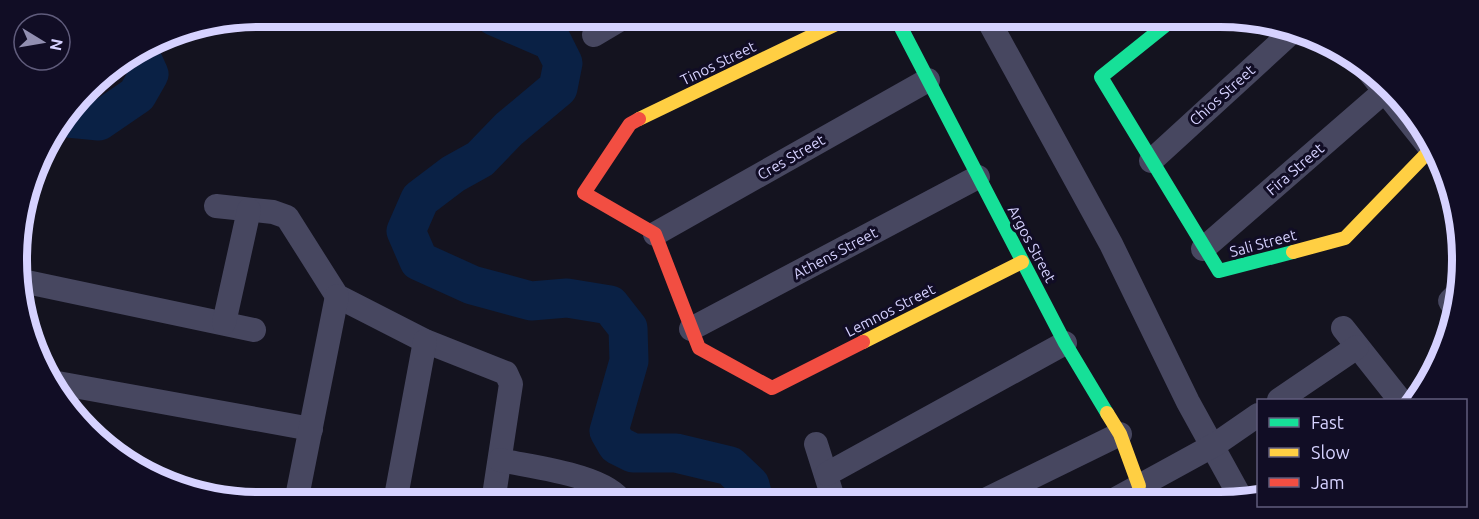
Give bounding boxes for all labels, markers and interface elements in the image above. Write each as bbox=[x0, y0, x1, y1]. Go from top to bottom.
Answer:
north arrow bbox=[12, 12, 72, 72]
text: N bbox=[47, 37, 67, 52]
street label: Tinos Street bbox=[678, 37, 758, 88]
street label: Chios Street bbox=[1186, 61, 1258, 129]
street label: Cres Street bbox=[754, 131, 828, 183]
street label: Fira Street bbox=[1263, 139, 1327, 198]
street label: Argos Street bbox=[1005, 203, 1059, 285]
street label: Athens Street bbox=[790, 224, 880, 282]
street label: Sali Street bbox=[1228, 226, 1298, 260]
street label: Lemnos Street bbox=[842, 280, 938, 340]
legend bbox=[1257, 399, 1467, 507]
text: Fast bbox=[1311, 412, 1344, 432]
text: Slow bbox=[1311, 442, 1350, 462]
text: Jam bbox=[1311, 472, 1345, 492]

